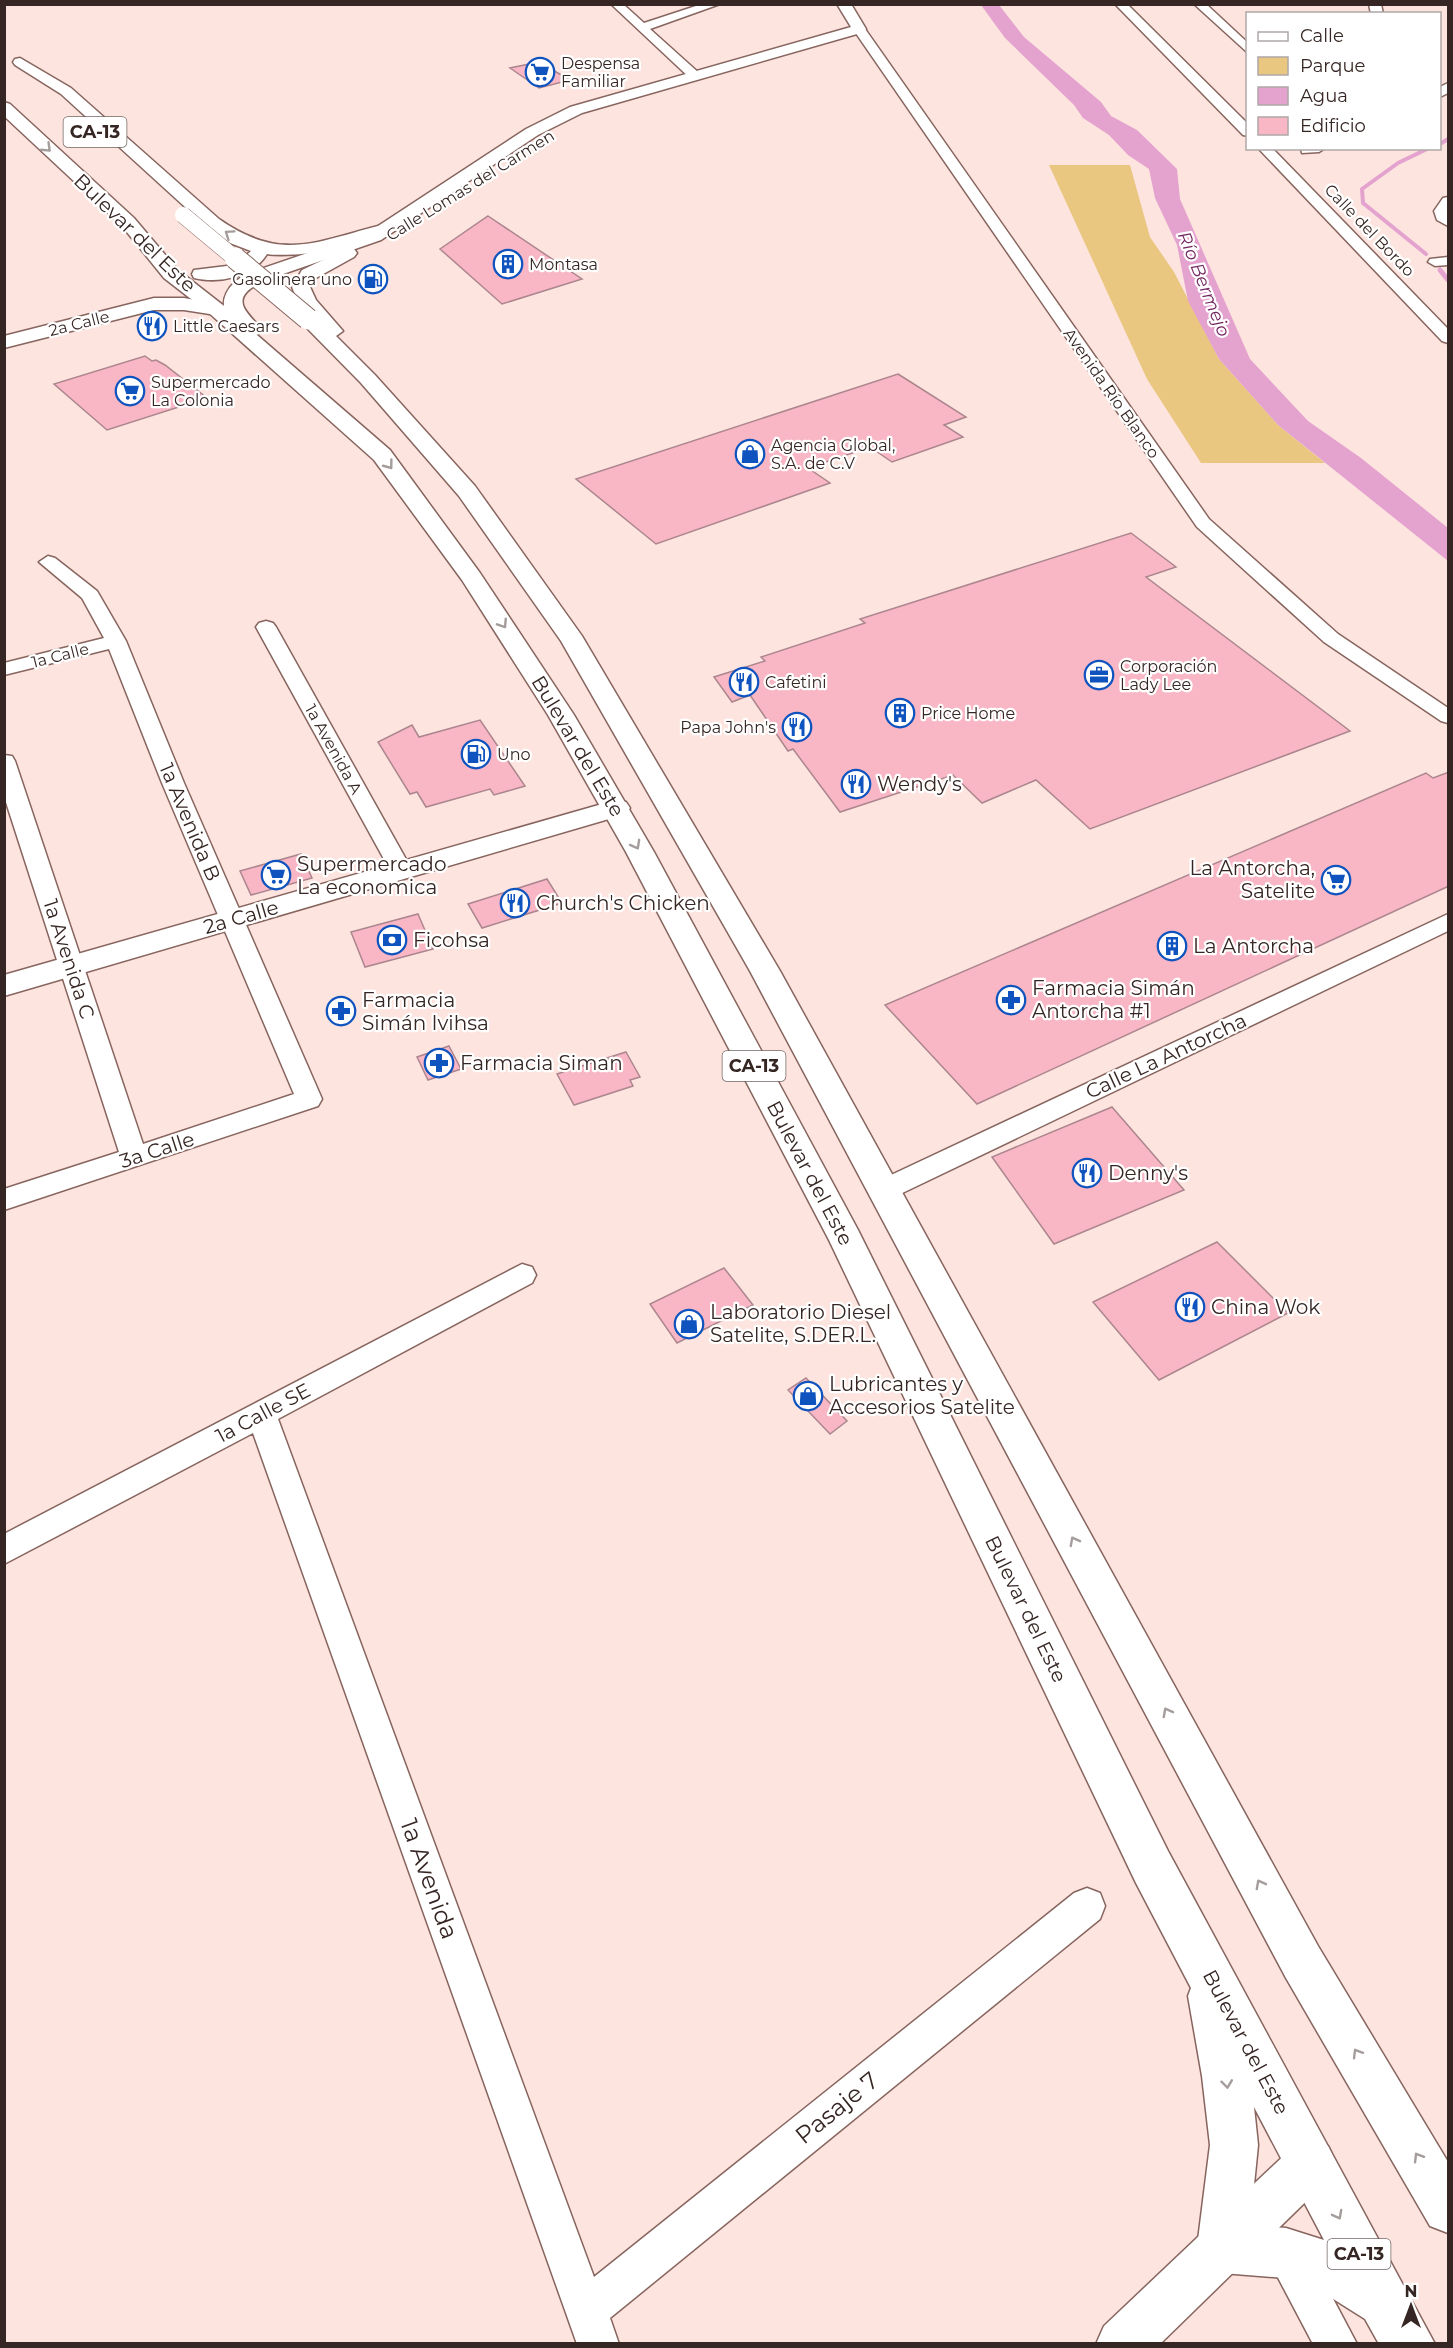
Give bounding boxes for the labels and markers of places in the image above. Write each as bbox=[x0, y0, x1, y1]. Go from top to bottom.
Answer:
place label: Despensa Familiar bbox=[561, 54, 640, 91]
supermarket icon: Despensa Familiar bbox=[524, 56, 556, 88]
building icon: Montasa bbox=[492, 248, 524, 280]
place label: Montasa bbox=[529, 255, 598, 274]
fuel station icon: Gasolinera uno bbox=[357, 263, 389, 295]
place label: Gasolinera uno bbox=[232, 270, 352, 289]
restaurant icon: Little Caesars bbox=[136, 310, 168, 342]
place label: Little Caesars bbox=[173, 317, 279, 336]
place label: Supermercado La Colonia bbox=[151, 373, 271, 410]
supermarket icon: Supermercado La Colonia bbox=[114, 375, 146, 407]
place label: Agencia Global, S.A. de C.V bbox=[771, 436, 895, 473]
shop icon: Agencia Global, S.A. de C.V bbox=[734, 438, 766, 470]
place label: Corporación Lady Lee bbox=[1120, 657, 1217, 694]
office icon: Corporación Lady Lee bbox=[1083, 659, 1115, 691]
restaurant icon: Cafetini bbox=[728, 666, 760, 698]
place label: Cafetini bbox=[765, 673, 827, 692]
building icon: Price Home bbox=[884, 697, 916, 729]
place label: Price Home bbox=[921, 704, 1015, 723]
restaurant icon: Papa John's bbox=[781, 711, 813, 743]
place label: Papa John's bbox=[680, 718, 776, 737]
fuel station icon: Uno bbox=[460, 738, 492, 770]
place label: Uno bbox=[497, 745, 531, 764]
restaurant icon: Wendy's bbox=[840, 768, 872, 800]
place label: Wendy's bbox=[877, 772, 962, 796]
place label: Supermercado La economica bbox=[297, 852, 446, 899]
place label: La Antorcha, Satelite bbox=[1190, 856, 1315, 903]
supermarket icon: Supermercado La economica bbox=[260, 859, 292, 891]
supermarket icon: La Antorcha, Satelite bbox=[1320, 864, 1352, 896]
restaurant icon: Church's Chicken bbox=[499, 887, 531, 919]
place label: Church's Chicken bbox=[536, 891, 710, 915]
bank icon: Ficohsa bbox=[376, 924, 408, 956]
place label: Ficohsa bbox=[413, 928, 490, 952]
building icon: La Antorcha bbox=[1156, 930, 1188, 962]
place label: La Antorcha bbox=[1193, 934, 1314, 958]
place label: Farmacia Simán Antorcha #1 bbox=[1032, 976, 1195, 1023]
pharmacy icon: Farmacia Simán Antorcha #1 bbox=[995, 984, 1027, 1016]
place label: Farmacia Simán Ivihsa bbox=[362, 988, 489, 1035]
pharmacy icon: Farmacia Simán Ivihsa bbox=[325, 995, 357, 1027]
pharmacy icon: Farmacia Siman bbox=[423, 1047, 455, 1079]
place label: Farmacia Siman bbox=[460, 1051, 623, 1075]
restaurant icon: Denny's bbox=[1071, 1157, 1103, 1189]
place label: Denny's bbox=[1108, 1161, 1188, 1185]
restaurant icon: China Wok bbox=[1174, 1291, 1206, 1323]
place label: China Wok bbox=[1211, 1295, 1320, 1319]
place label: Laboratorio Diesel Satelite, S.DER.L. bbox=[710, 1300, 891, 1347]
shop icon: Laboratorio Diesel Satelite, S.DER.L. bbox=[673, 1308, 705, 1340]
place label: Lubricantes y Accesorios Satelite bbox=[829, 1372, 1015, 1419]
shop icon: Lubricantes y Accesorios Satelite bbox=[792, 1380, 824, 1412]

